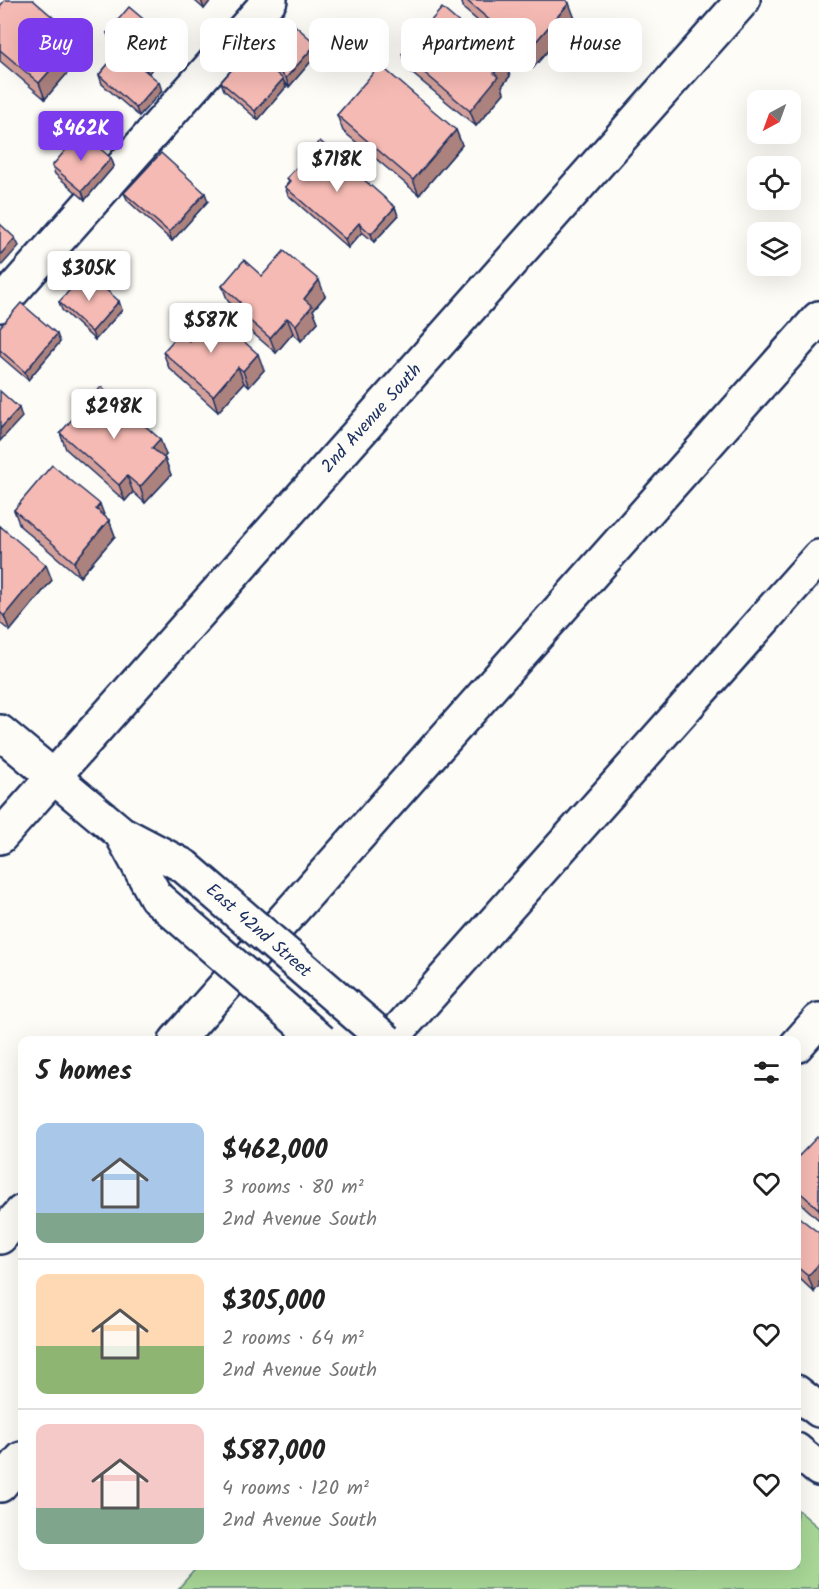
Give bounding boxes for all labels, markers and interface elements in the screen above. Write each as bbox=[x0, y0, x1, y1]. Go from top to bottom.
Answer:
chip: Buy bbox=[18, 18, 93, 72]
chip: Rent bbox=[105, 18, 188, 72]
chip: Filters bbox=[200, 18, 297, 72]
chip: New bbox=[309, 18, 389, 72]
chip: Apartment bbox=[401, 18, 536, 72]
chip: House bbox=[548, 18, 642, 72]
north arrow bbox=[747, 90, 801, 144]
map controls bbox=[747, 90, 801, 276]
pin: $462K bbox=[39, 111, 123, 162]
text: $462K bbox=[52, 114, 110, 146]
pin: $718K bbox=[295, 142, 379, 193]
text: $718K bbox=[311, 145, 363, 177]
button: locate bbox=[747, 156, 801, 210]
button: layers bbox=[747, 222, 801, 276]
pin: $305K bbox=[47, 251, 131, 302]
text: $305K bbox=[61, 254, 117, 286]
pin: $587K bbox=[169, 303, 253, 354]
text: $587K bbox=[183, 306, 239, 338]
street label: 2nd Avenue South bbox=[315, 357, 430, 481]
pin: $298K bbox=[72, 389, 156, 440]
text: $298K bbox=[85, 392, 143, 424]
street label: East 42nd Street bbox=[198, 877, 318, 986]
text: 5 homes bbox=[36, 1051, 132, 1093]
icon: filters bbox=[750, 1056, 783, 1089]
text: $462,000 bbox=[222, 1130, 328, 1172]
icon: home bbox=[84, 1147, 156, 1219]
icon: heart bbox=[750, 1167, 783, 1200]
text: 3 rooms · 80 m² bbox=[222, 1172, 364, 1204]
text: 2nd Avenue South bbox=[222, 1204, 377, 1236]
text: $305,000 bbox=[222, 1281, 325, 1323]
icon: home bbox=[84, 1298, 156, 1370]
icon: heart bbox=[750, 1318, 783, 1351]
text: 2 rooms · 64 m² bbox=[222, 1323, 364, 1355]
text: 2nd Avenue South bbox=[222, 1355, 377, 1387]
text: $587,000 bbox=[222, 1431, 325, 1473]
icon: home bbox=[84, 1448, 156, 1520]
icon: heart bbox=[750, 1468, 783, 1501]
text: 4 rooms · 120 m² bbox=[222, 1473, 369, 1505]
text: 2nd Avenue South bbox=[222, 1505, 377, 1537]

